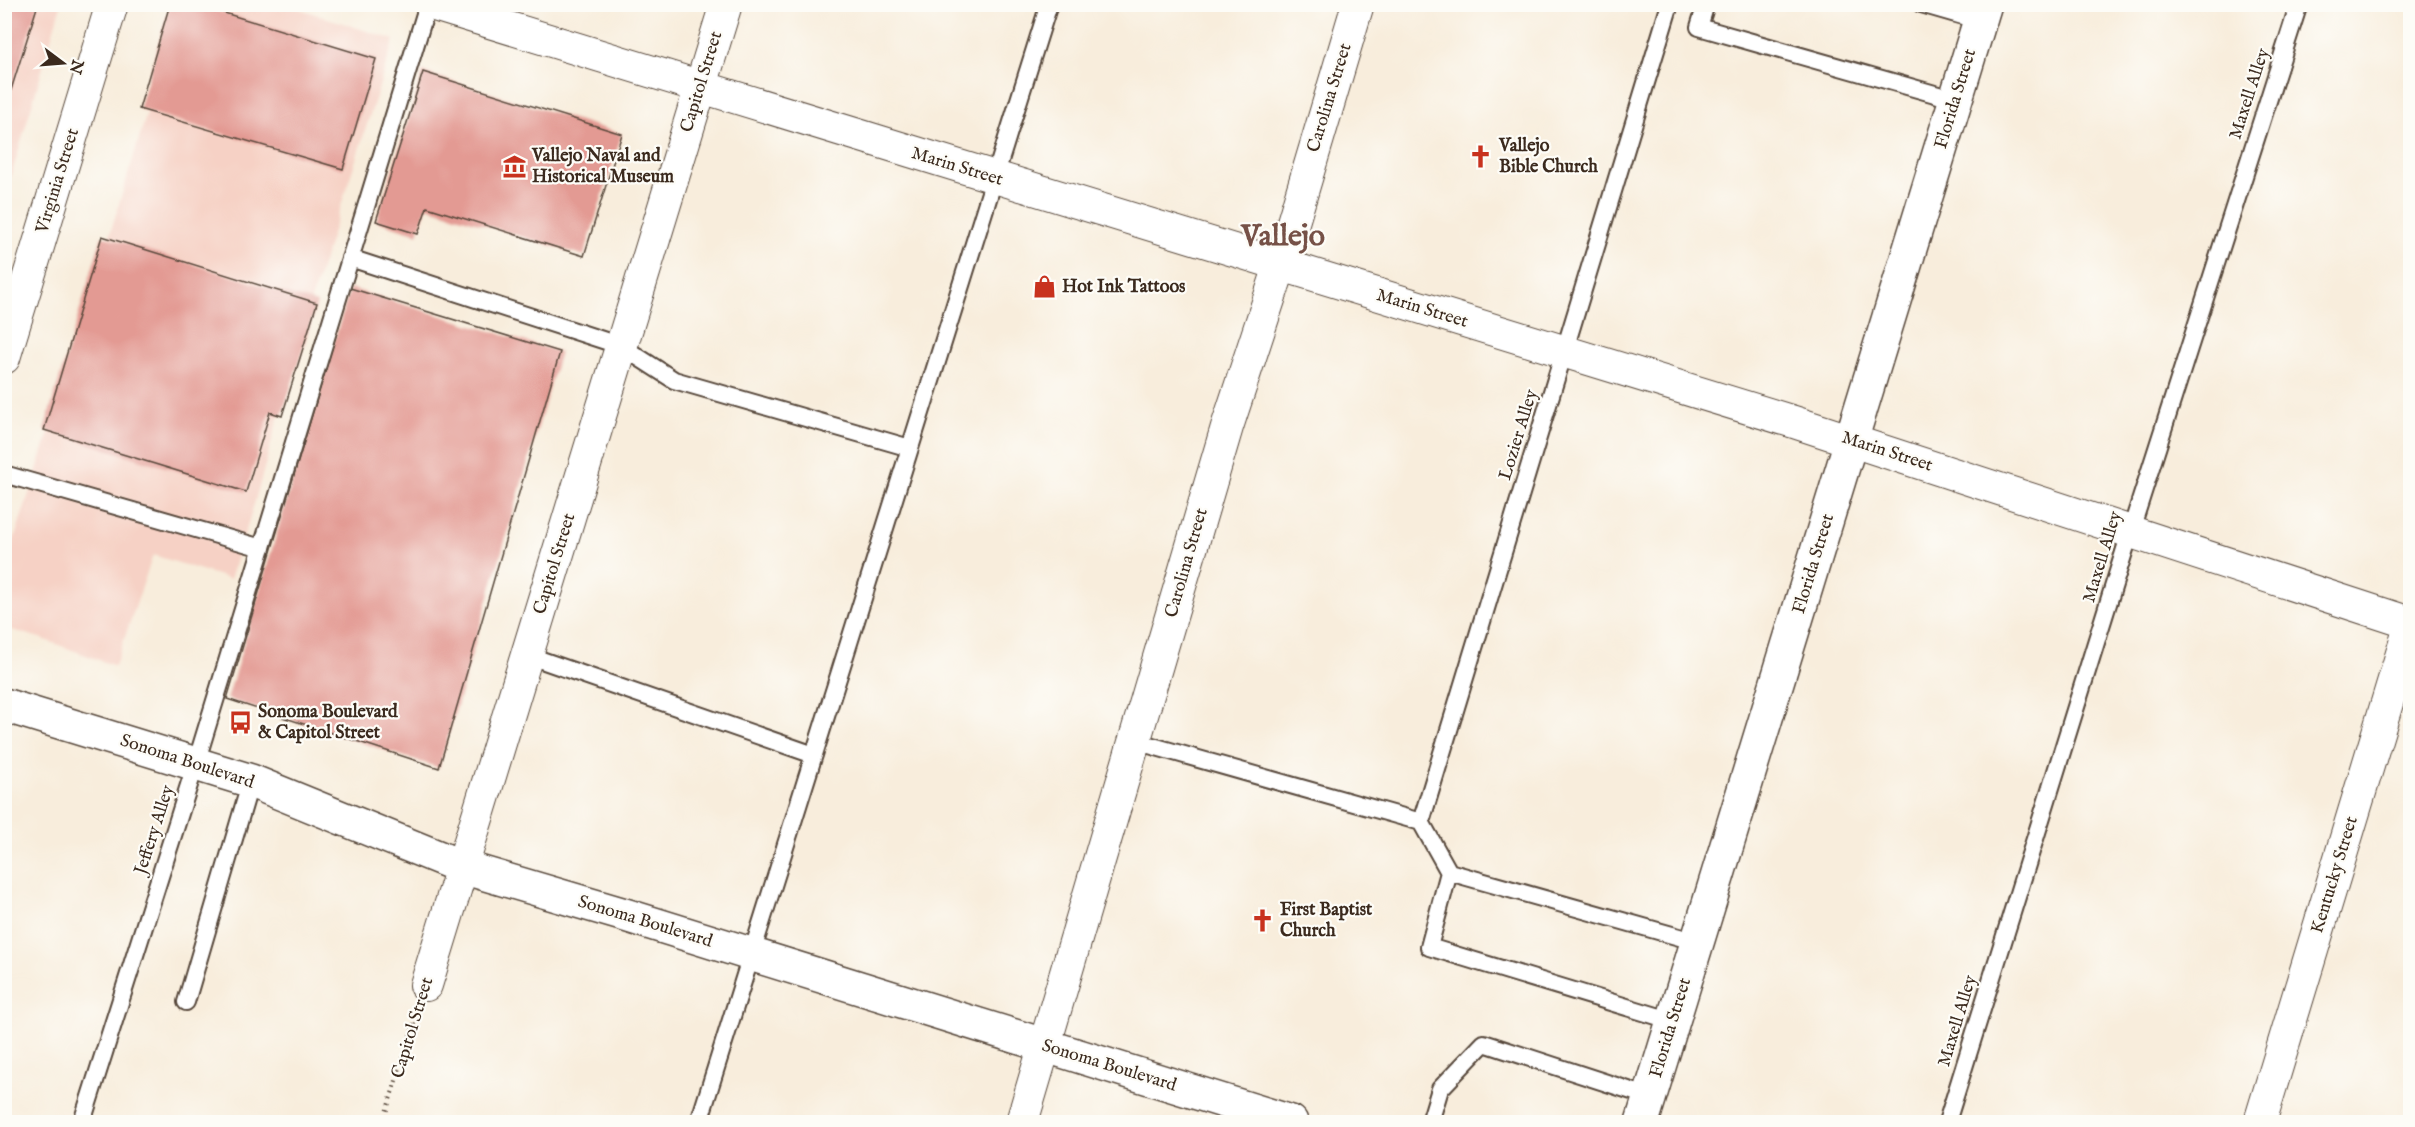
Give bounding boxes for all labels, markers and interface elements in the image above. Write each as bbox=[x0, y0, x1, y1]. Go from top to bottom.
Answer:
street label: Capitol Street bbox=[676, 29, 728, 135]
north arrow bbox=[33, 33, 93, 93]
street label: Carolina Street bbox=[1303, 41, 1357, 155]
street label: Maxell Alley bbox=[2224, 45, 2276, 142]
street label: Florida Street bbox=[1930, 46, 1982, 152]
text: N bbox=[64, 56, 87, 76]
street label: Virginia Street bbox=[31, 126, 85, 237]
place label: Vallejo Bible Church bbox=[1498, 135, 1598, 179]
street label: Marin Street bbox=[909, 142, 1005, 192]
church icon: Vallejo Bible Church bbox=[1468, 143, 1494, 169]
place label: Vallejo Naval and Historical Museum bbox=[531, 145, 674, 189]
museum icon: Vallejo Naval and Historical Museum bbox=[501, 153, 527, 179]
district label: Vallejo bbox=[1240, 218, 1325, 256]
shop icon: Hot Ink Tattoos bbox=[1031, 274, 1057, 300]
place label: Hot Ink Tattoos bbox=[1062, 276, 1186, 299]
street label: Marin Street bbox=[1374, 284, 1470, 334]
street label: Lozier Alley bbox=[1494, 387, 1544, 483]
street label: Marin Street bbox=[1839, 426, 1935, 478]
street label: Carolina Street bbox=[1160, 506, 1214, 620]
street label: Maxell Alley bbox=[2078, 508, 2128, 606]
street label: Capitol Street bbox=[529, 511, 581, 617]
street label: Florida Street bbox=[1788, 511, 1840, 617]
place label: Sonoma Boulevard & Capitol Street bbox=[258, 701, 398, 745]
bus stop icon: Sonoma Boulevard & Capitol Street bbox=[227, 709, 253, 735]
street label: Sonoma Boulevard bbox=[117, 729, 257, 795]
street label: Jeffery Alley bbox=[129, 782, 180, 879]
street label: Kentucky Street bbox=[2306, 814, 2364, 936]
street label: Sonoma Boulevard bbox=[575, 891, 716, 954]
place label: First Baptist Church bbox=[1280, 899, 1373, 943]
church icon: First Baptist Church bbox=[1249, 907, 1275, 933]
street label: Maxell Alley bbox=[1933, 972, 1983, 1070]
street label: Capitol Street bbox=[387, 975, 439, 1081]
street label: Florida Street bbox=[1645, 975, 1697, 1081]
street label: Sonoma Boulevard bbox=[1039, 1035, 1180, 1098]

